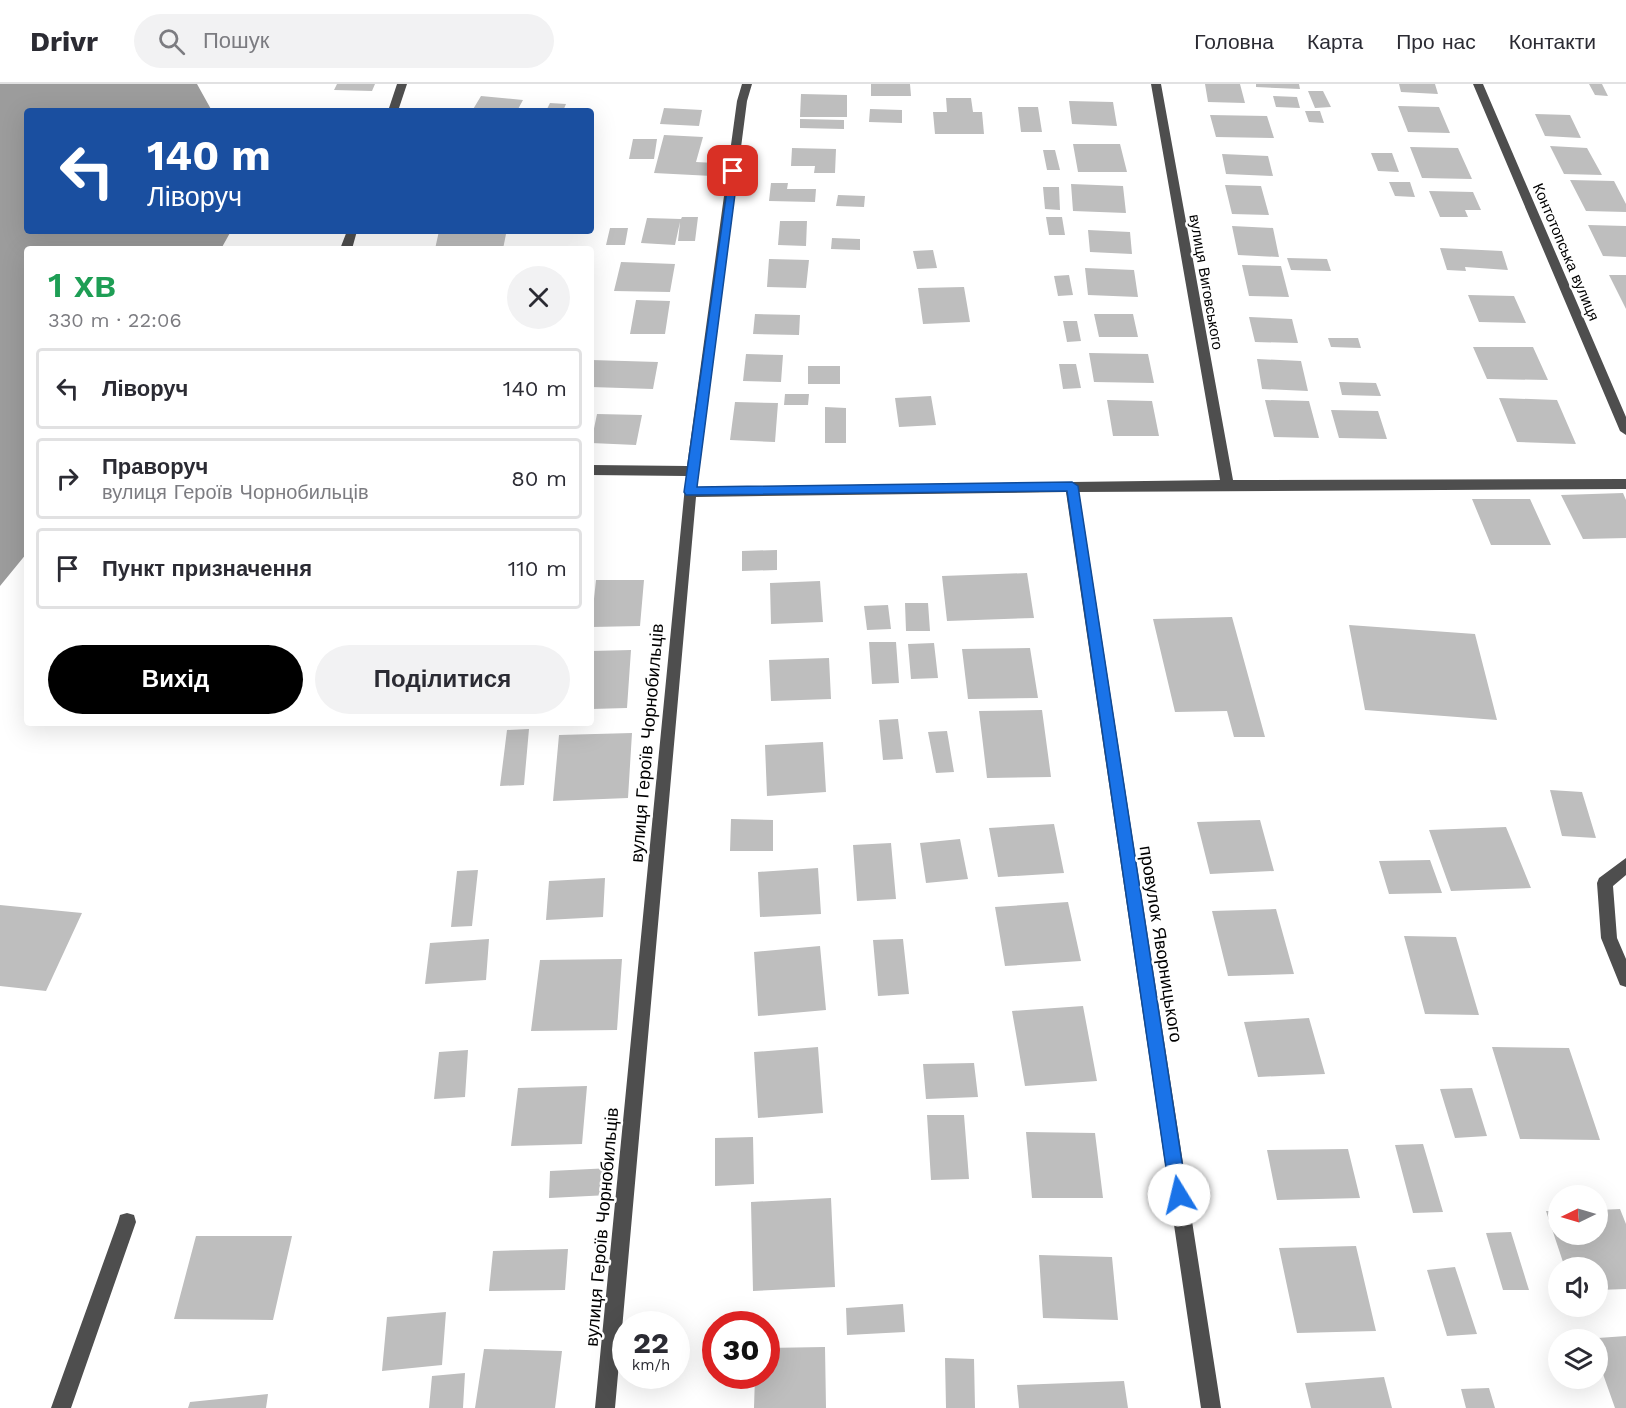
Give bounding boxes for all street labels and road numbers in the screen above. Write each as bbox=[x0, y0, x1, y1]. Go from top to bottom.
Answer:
street label: Контотопська вулиця bbox=[1529, 181, 1603, 323]
street label: вулиця Виговського bbox=[1185, 213, 1227, 351]
street label: вулиця Героїв Чорнобильців bbox=[626, 623, 667, 863]
street label: провулок Яворницького bbox=[1136, 844, 1187, 1044]
street label: вулиця Героїв Чорнобильців bbox=[581, 1107, 622, 1347]

